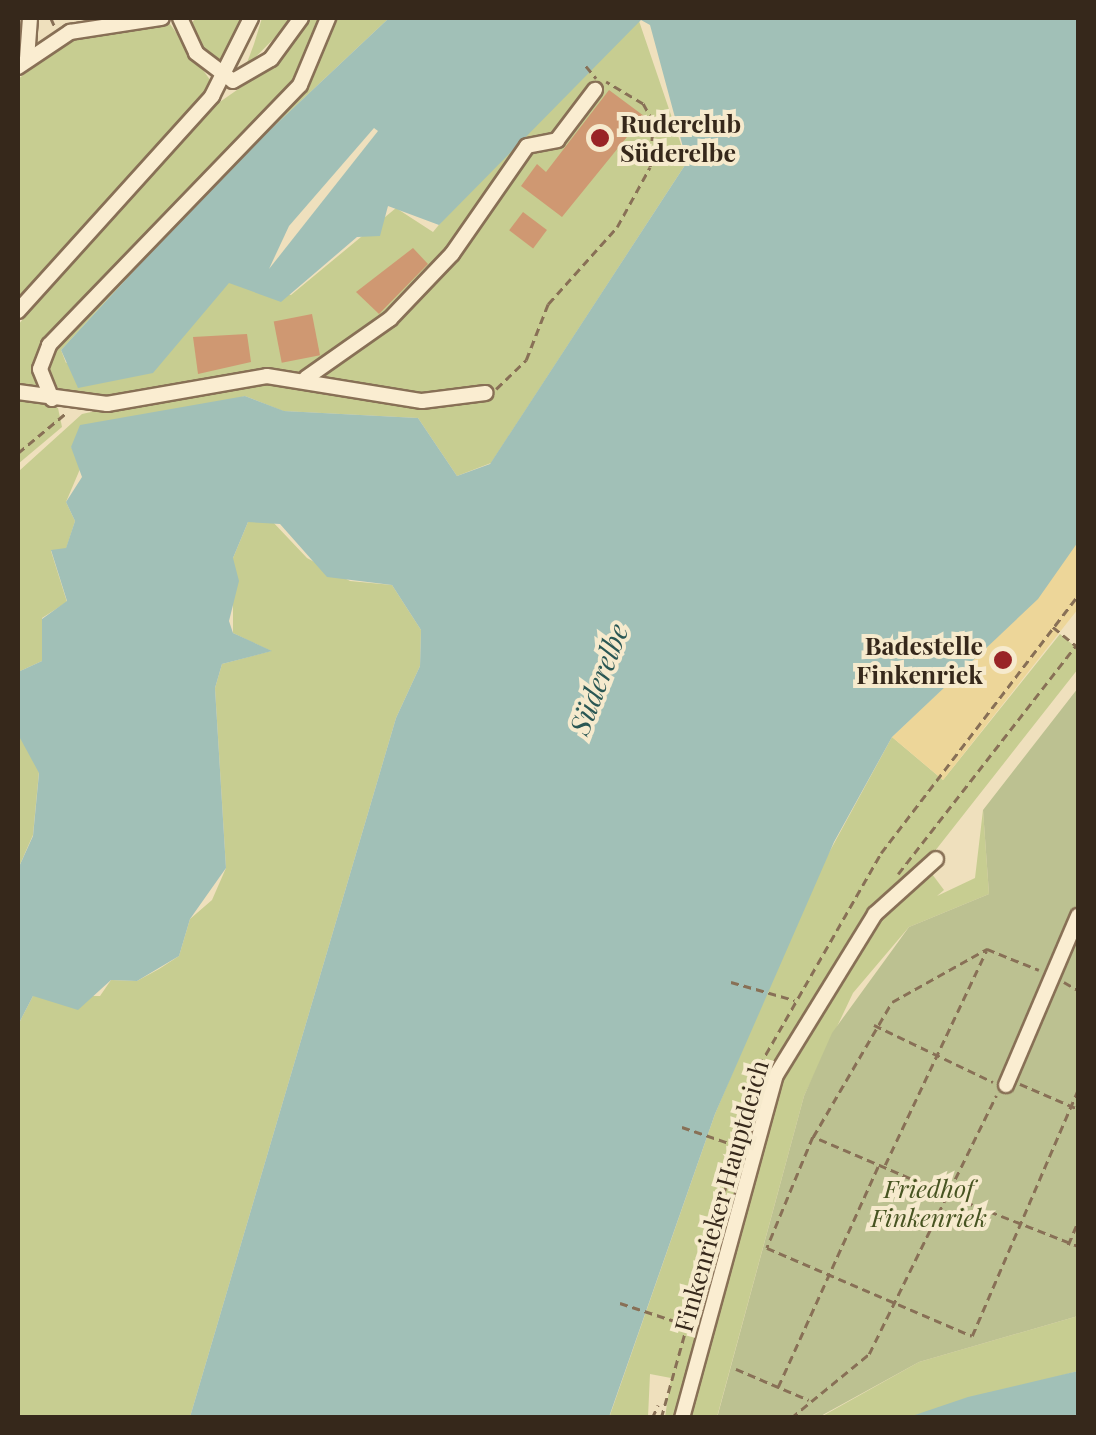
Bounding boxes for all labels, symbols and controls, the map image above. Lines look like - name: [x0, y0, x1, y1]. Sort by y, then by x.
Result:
- place label: Ruderclub Süderelbe: [620, 109, 741, 168]
- marker: Ruderclub Süderelbe: [589, 127, 611, 149]
- water label: Süderelbe: [562, 619, 634, 739]
- place label: Badestelle Finkenriek: [856, 631, 983, 690]
- marker: Badestelle Finkenriek: [992, 649, 1014, 671]
- street label: Finkenrieker Hauptdeich: [668, 1056, 774, 1336]
- park label: Friedhof Finkenriek: [871, 1174, 987, 1233]

